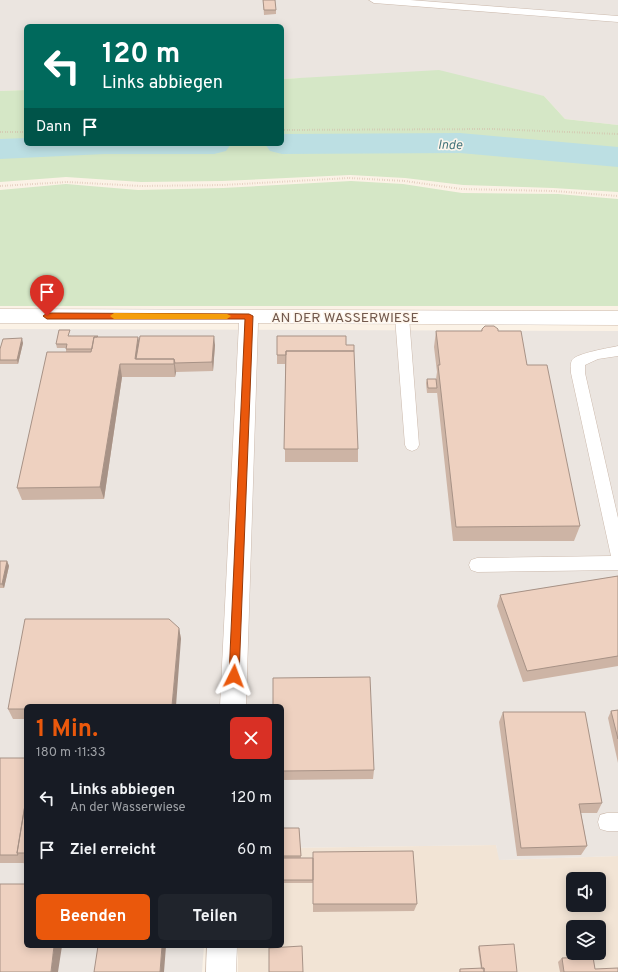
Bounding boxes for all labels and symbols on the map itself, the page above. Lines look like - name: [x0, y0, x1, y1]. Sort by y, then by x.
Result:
- water label: Inde: [438, 138, 463, 154]
- pin: [30, 275, 64, 316]
- street label: AN DER WASSERWIESE: [271, 310, 419, 327]
- position arrow: [213, 655, 255, 697]

